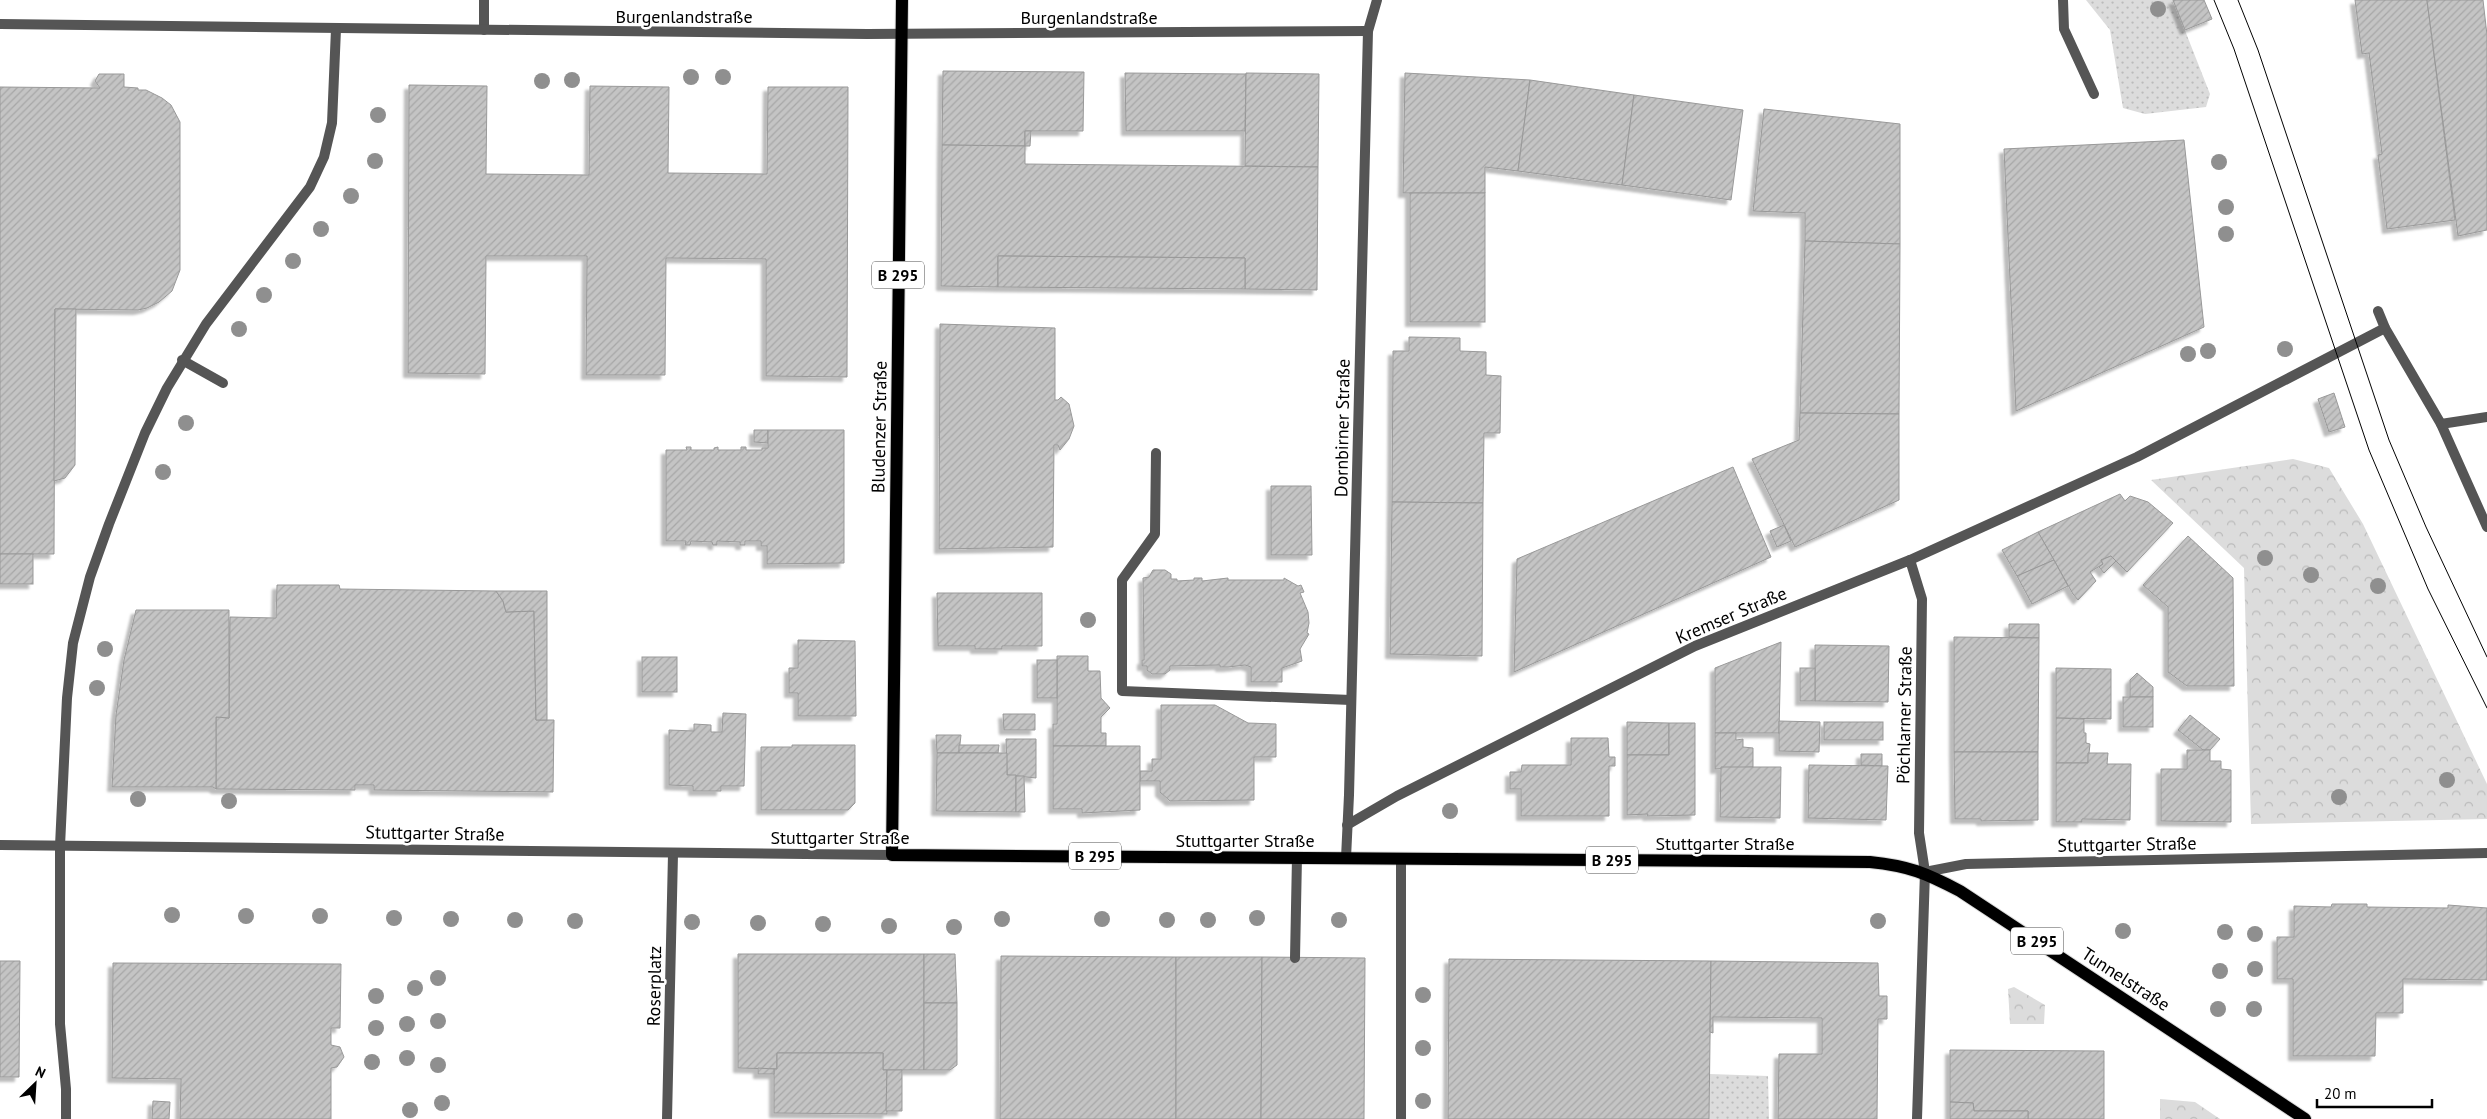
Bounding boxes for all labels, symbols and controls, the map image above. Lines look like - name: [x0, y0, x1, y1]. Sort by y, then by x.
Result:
- street label: Burgenlandstraße: [615, 5, 753, 28]
- street label: Burgenlandstraße: [1020, 6, 1158, 29]
- road number: B 295: [872, 262, 924, 288]
- street label: Dornbirner Straße: [1329, 359, 1355, 497]
- street label: Bludenzer Straße: [866, 361, 892, 493]
- street label: Kremser Straße: [1672, 581, 1790, 649]
- street label: Pöchlarner Straße: [1891, 646, 1917, 784]
- street label: Stuttgarter Straße: [365, 820, 505, 846]
- street label: Stuttgarter Straße: [770, 826, 910, 849]
- street label: Stuttgarter Straße: [1175, 829, 1315, 852]
- street label: Stuttgarter Straße: [2057, 831, 2197, 857]
- street label: Stuttgarter Straße: [1655, 832, 1795, 855]
- road number: B 295: [1069, 842, 1121, 869]
- road number: B 295: [1586, 846, 1638, 874]
- road number: B 295: [2011, 928, 2063, 954]
- street label: Tunnelstraße: [2078, 942, 2174, 1016]
- street label: Roserplatz: [642, 946, 666, 1026]
- north arrow: [10, 1059, 60, 1109]
- text: N: [33, 1062, 48, 1082]
- scale bar: [2317, 1076, 2432, 1108]
- text: 20 m: [2324, 1084, 2357, 1103]

